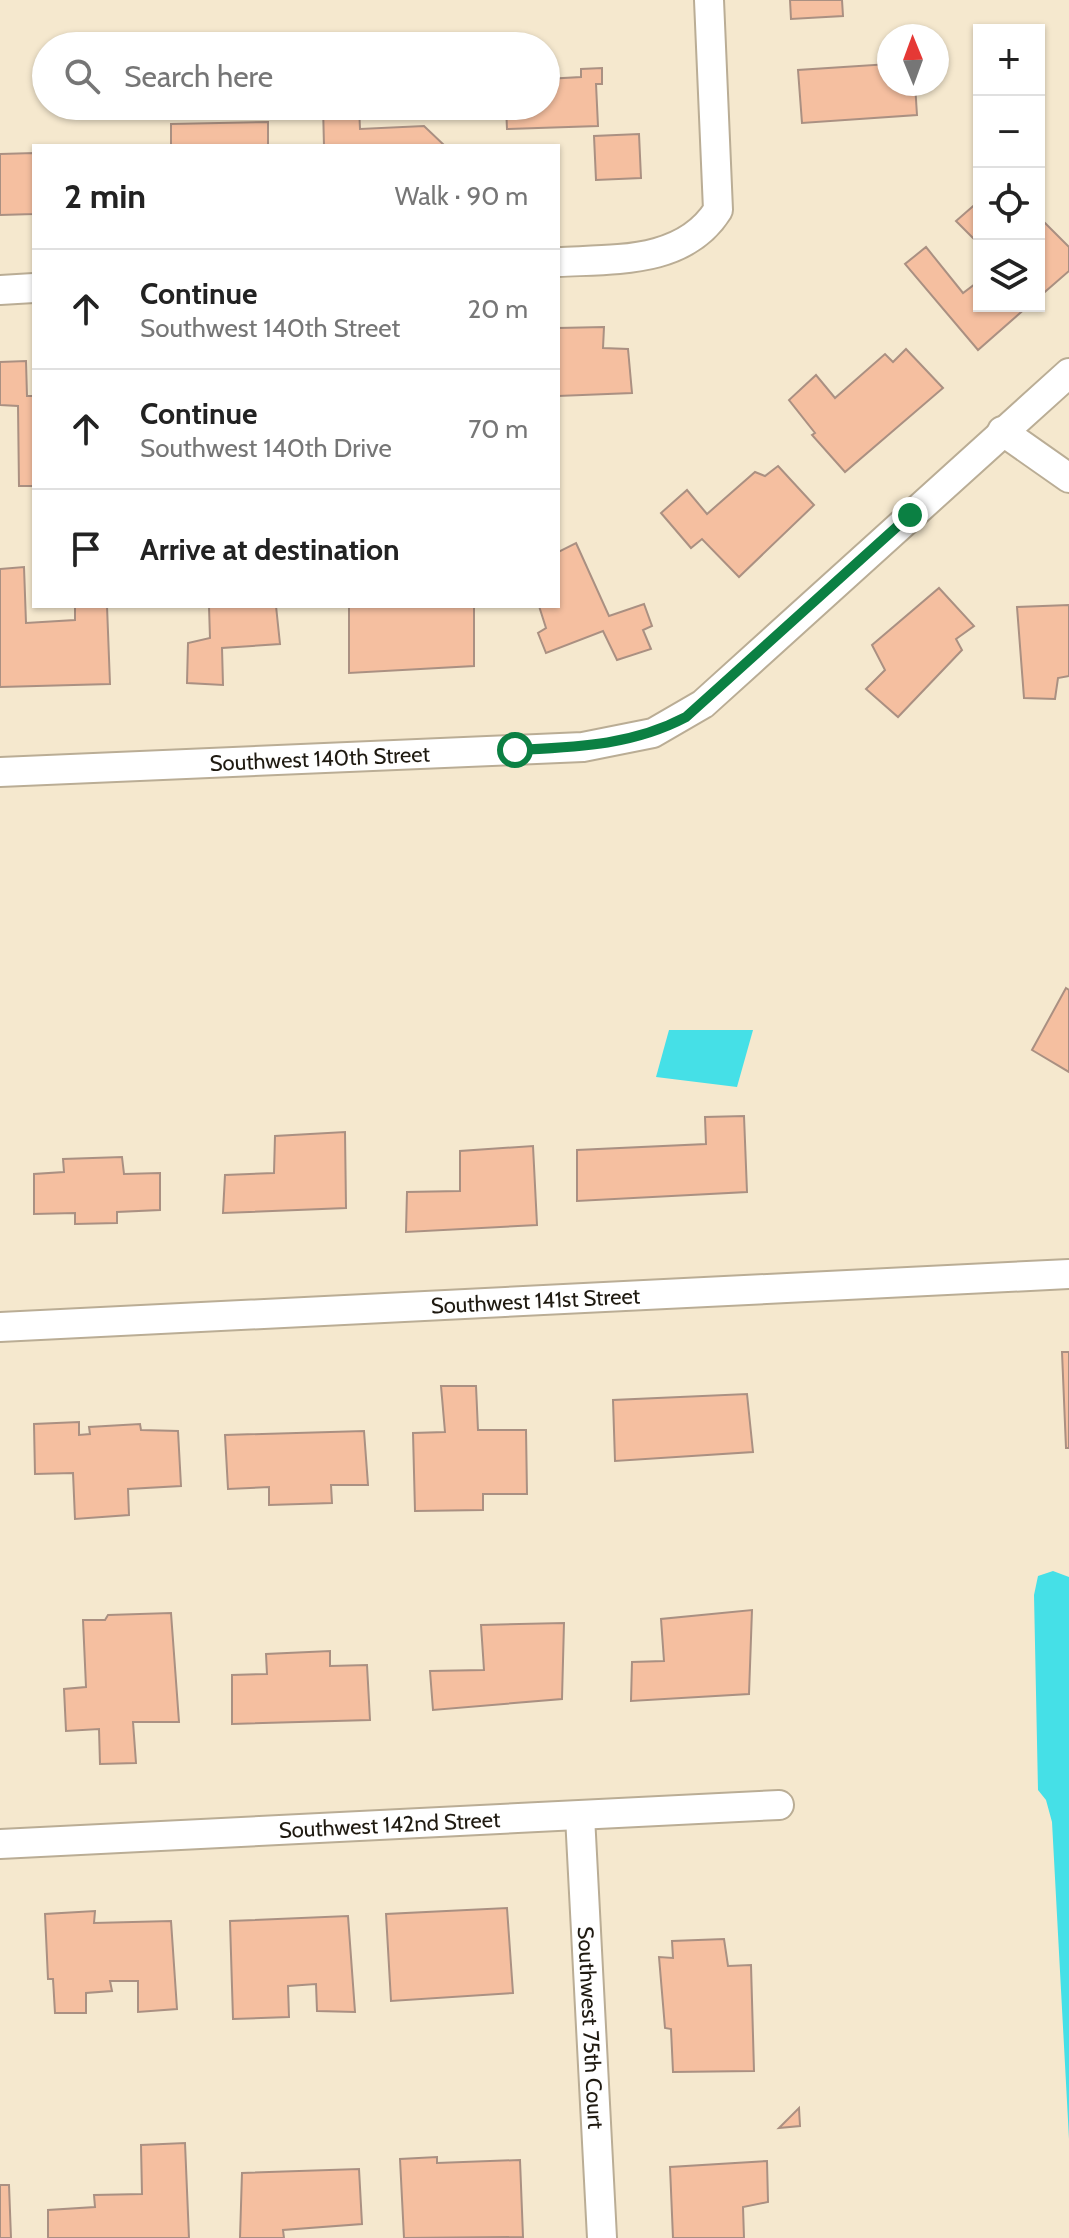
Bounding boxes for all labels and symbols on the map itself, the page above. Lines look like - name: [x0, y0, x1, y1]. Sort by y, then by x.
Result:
- north arrow: [877, 24, 949, 96]
- route end: [892, 497, 928, 533]
- route start: [497, 732, 533, 768]
- street label: Southwest 140th Street: [209, 741, 431, 777]
- street label: Southwest 141st Street: [430, 1282, 641, 1320]
- street label: Southwest 142nd Street: [278, 1806, 502, 1844]
- street label: Southwest 75th Court: [572, 1926, 609, 2130]

